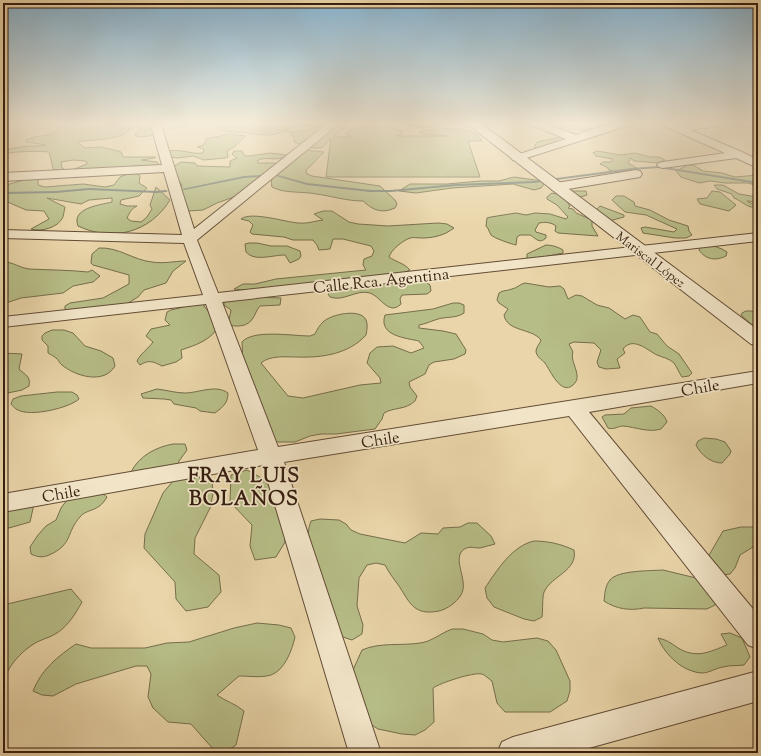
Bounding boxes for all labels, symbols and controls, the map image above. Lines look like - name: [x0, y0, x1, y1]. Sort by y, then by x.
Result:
- street label: Mariscal López: [611, 229, 688, 293]
- street label: Calle Rca. Agentina: [312, 264, 451, 301]
- street label: Chile: [679, 375, 721, 404]
- street label: Chile: [360, 427, 401, 456]
- district label: FRAY LUIS BOLAÑOS: [188, 463, 300, 515]
- street label: Chile: [40, 481, 82, 510]

